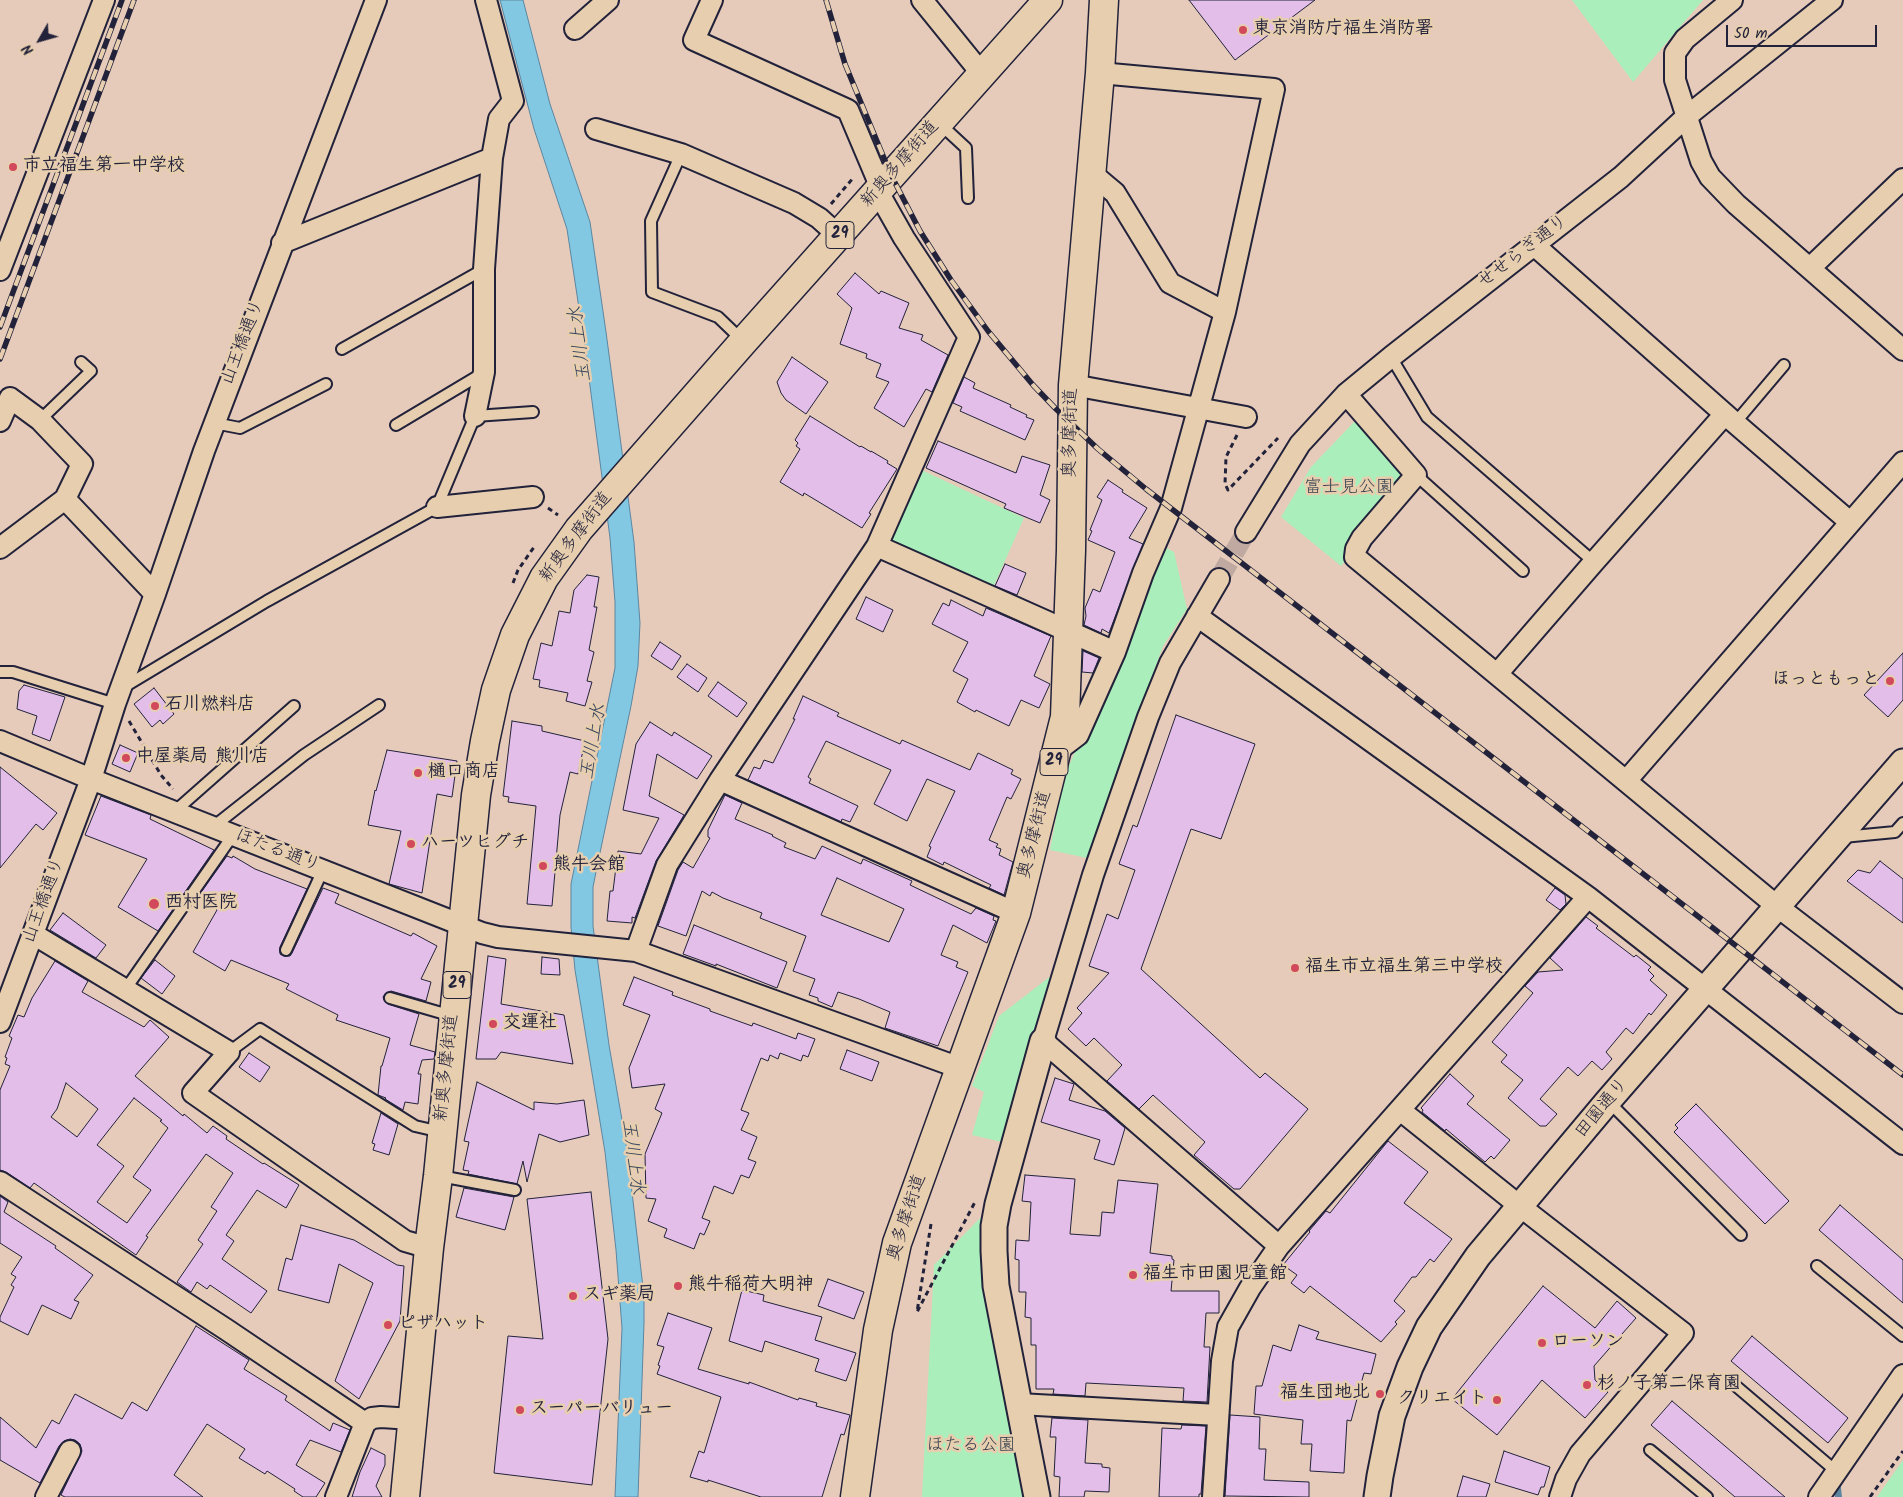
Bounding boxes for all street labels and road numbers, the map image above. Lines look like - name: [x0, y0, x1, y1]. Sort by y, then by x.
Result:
- street label: 新奥多摩街道: [857, 117, 945, 213]
- street label: せせらぎ通り: [1475, 211, 1573, 295]
- road number: 29: [826, 222, 854, 248]
- street label: 山王橋通り: [218, 297, 270, 389]
- street label: 奥多摩街道: [1060, 388, 1084, 478]
- street label: 新奥多摩街道: [536, 488, 618, 588]
- road number: 29: [1040, 749, 1068, 776]
- street label: 奥多摩街道: [1015, 789, 1057, 881]
- street label: ほたる通り: [231, 826, 323, 878]
- street label: 山王橋通り: [19, 855, 71, 947]
- road number: 29: [443, 972, 471, 998]
- street label: 新奥多摩街道: [432, 1013, 464, 1123]
- street label: 田園通り: [1572, 1074, 1634, 1144]
- street label: 奥多摩街道: [884, 1172, 932, 1264]

